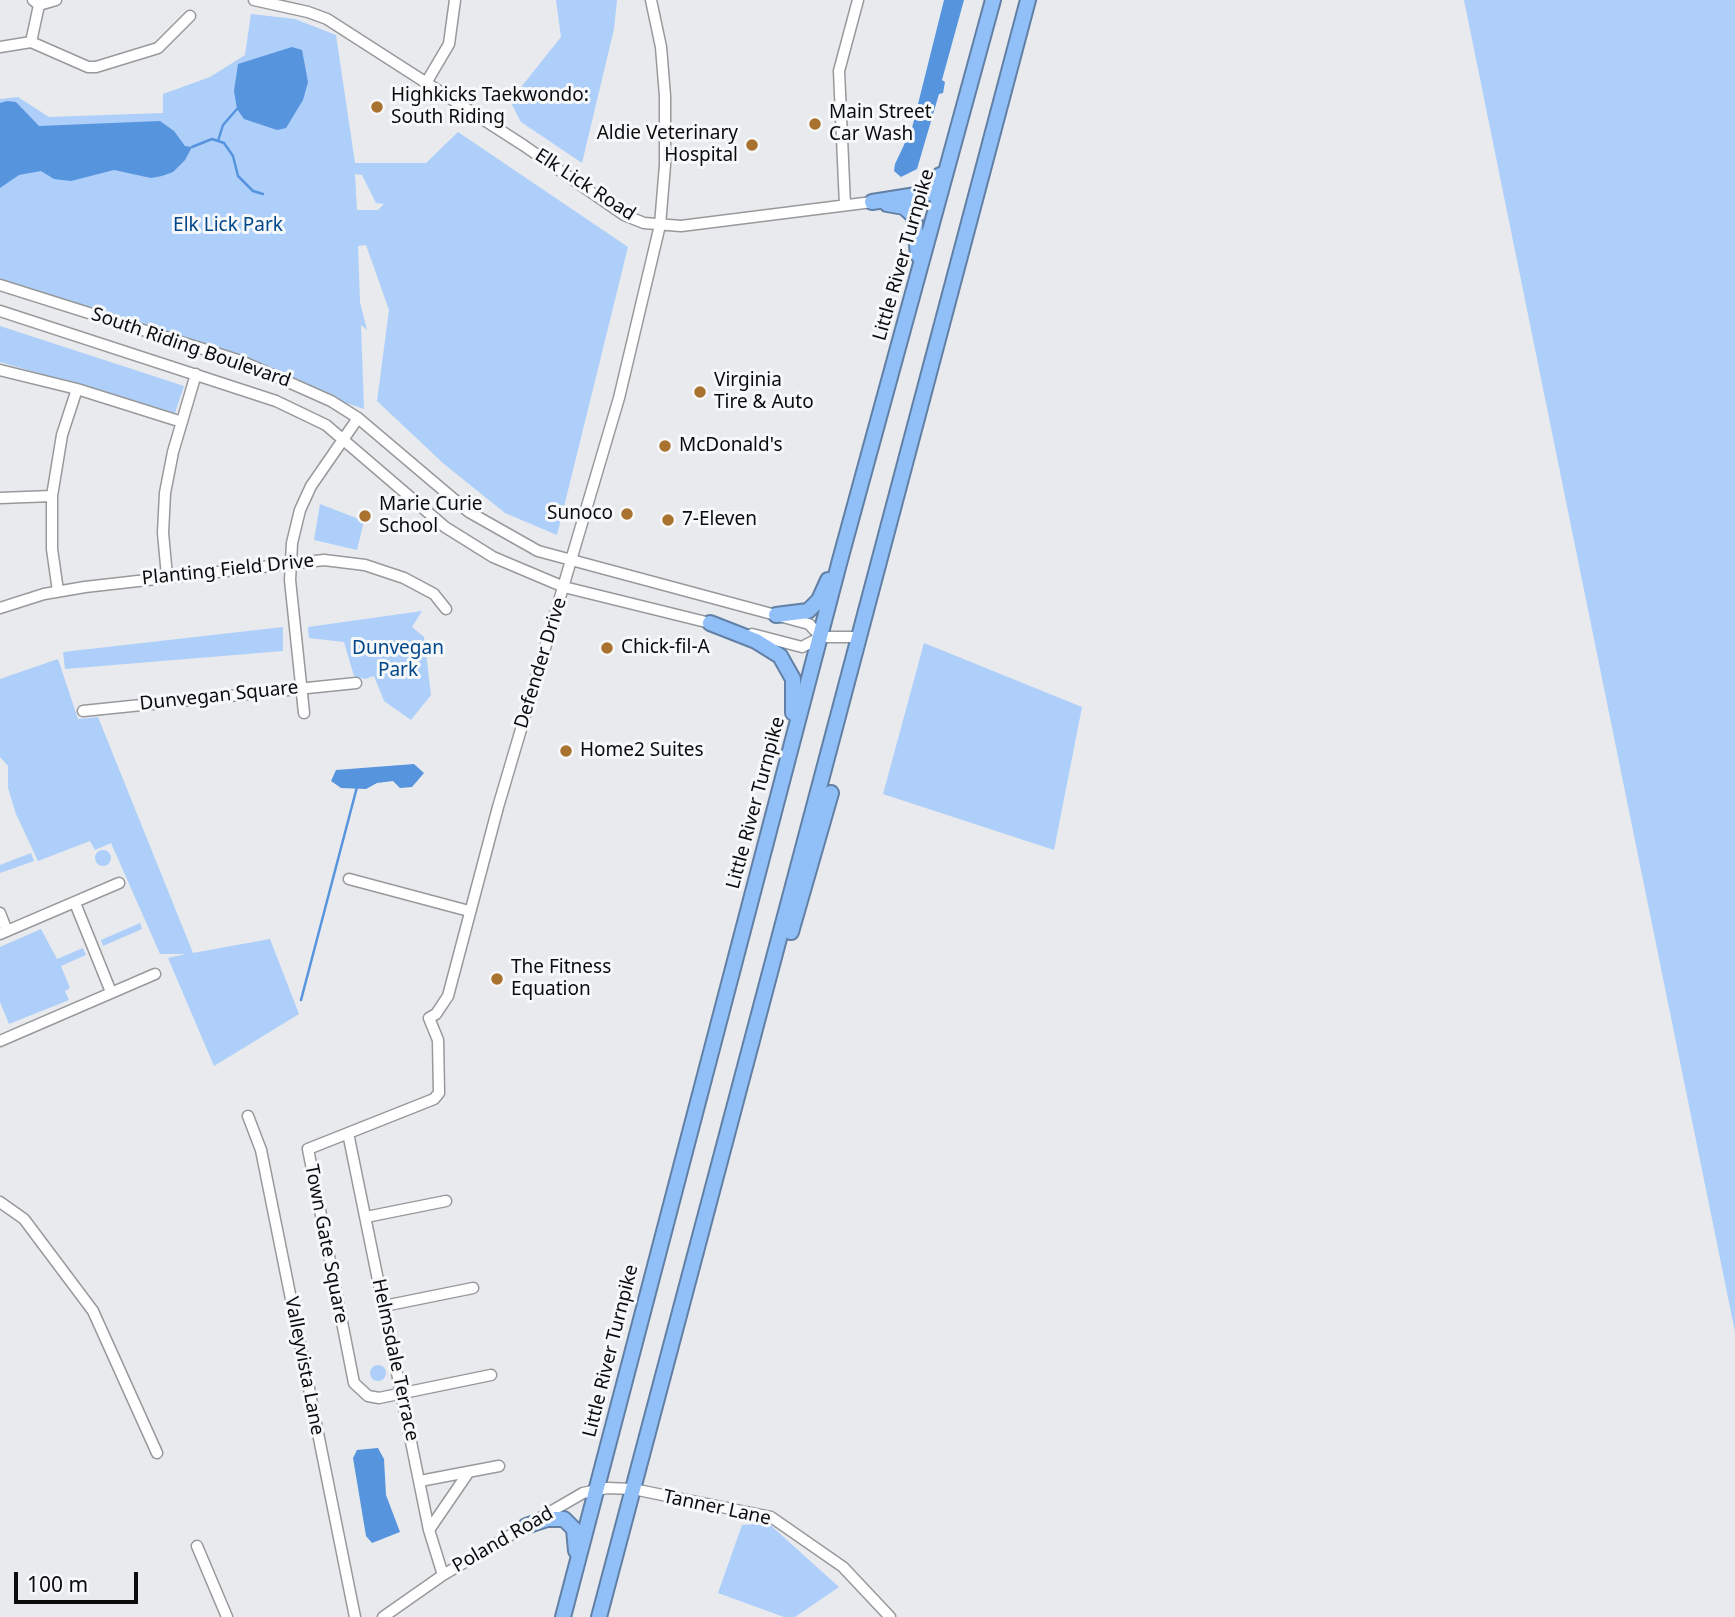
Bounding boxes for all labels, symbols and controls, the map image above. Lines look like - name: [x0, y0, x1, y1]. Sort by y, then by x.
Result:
- place label: Highkicks Taekwondo: South Riding: [391, 85, 589, 129]
- marker: Highkicks Taekwondo: South Riding: [369, 99, 385, 115]
- place label: Main Street Car Wash: [829, 102, 932, 146]
- marker: Main Street Car Wash: [807, 116, 823, 132]
- place label: Aldie Veterinary Hospital: [597, 123, 738, 167]
- marker: Aldie Veterinary Hospital: [744, 137, 760, 153]
- street label: Elk Lick Road: [530, 144, 640, 226]
- street label: Little River Turnpike: [869, 167, 939, 343]
- park label: Elk Lick Park: [173, 215, 283, 237]
- street label: South Riding Boulevard: [88, 303, 294, 393]
- place label: Virginia Tire & Auto: [714, 370, 814, 414]
- marker: Virginia Tire & Auto: [692, 384, 708, 400]
- place label: McDonald's: [679, 435, 783, 457]
- marker: McDonald's: [657, 438, 673, 454]
- place label: Marie Curie School: [379, 494, 483, 538]
- place label: Sunoco: [547, 503, 613, 525]
- marker: Sunoco: [619, 506, 635, 522]
- marker: Marie Curie School: [357, 508, 373, 524]
- place label: 7-Eleven: [682, 509, 757, 531]
- marker: 7-Eleven: [660, 512, 676, 528]
- street label: Planting Field Drive: [141, 550, 315, 590]
- street label: Defender Drive: [510, 595, 572, 731]
- place label: Chick-fil-A: [621, 637, 710, 659]
- park label: Dunvegan Park: [352, 638, 444, 682]
- marker: Chick-fil-A: [599, 640, 615, 656]
- street label: Dunvegan Square: [139, 676, 299, 716]
- street label: Little River Turnpike: [722, 714, 790, 892]
- place label: Home2 Suites: [580, 740, 704, 762]
- marker: Home2 Suites: [558, 743, 574, 759]
- place label: The Fitness Equation: [511, 957, 611, 1001]
- marker: The Fitness Equation: [489, 971, 505, 987]
- street label: Town Gate Square: [299, 1162, 353, 1326]
- street label: Little River Turnpike: [578, 1262, 644, 1440]
- street label: Helmsdale Terrace: [367, 1277, 423, 1443]
- street label: Valleyvista Lane: [279, 1295, 329, 1437]
- street label: Tanner Lane: [661, 1485, 773, 1531]
- street label: Poland Road: [449, 1502, 557, 1578]
- scale bar: [18, 1558, 142, 1602]
- text: 100 m: [27, 1570, 88, 1598]

